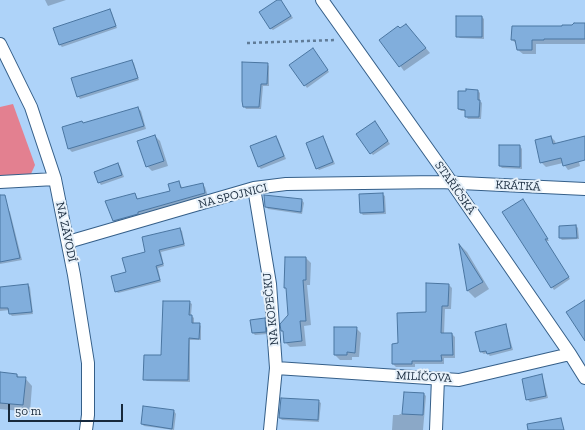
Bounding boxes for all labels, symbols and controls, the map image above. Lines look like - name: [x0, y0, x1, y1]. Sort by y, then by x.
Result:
- street label: STAŘÍČSKÁ: [431, 159, 479, 217]
- street label: KRÁTKÁ: [495, 178, 541, 194]
- street label: NA SPOJNICI: [197, 180, 269, 212]
- street label: NA ZÁVODÍ: [53, 201, 79, 263]
- street label: NA KOPEČKU: [260, 272, 282, 346]
- street label: MILÍČOVA: [396, 368, 452, 386]
- scale bar: [10, 396, 125, 422]
- text: 50 m: [15, 404, 41, 418]

